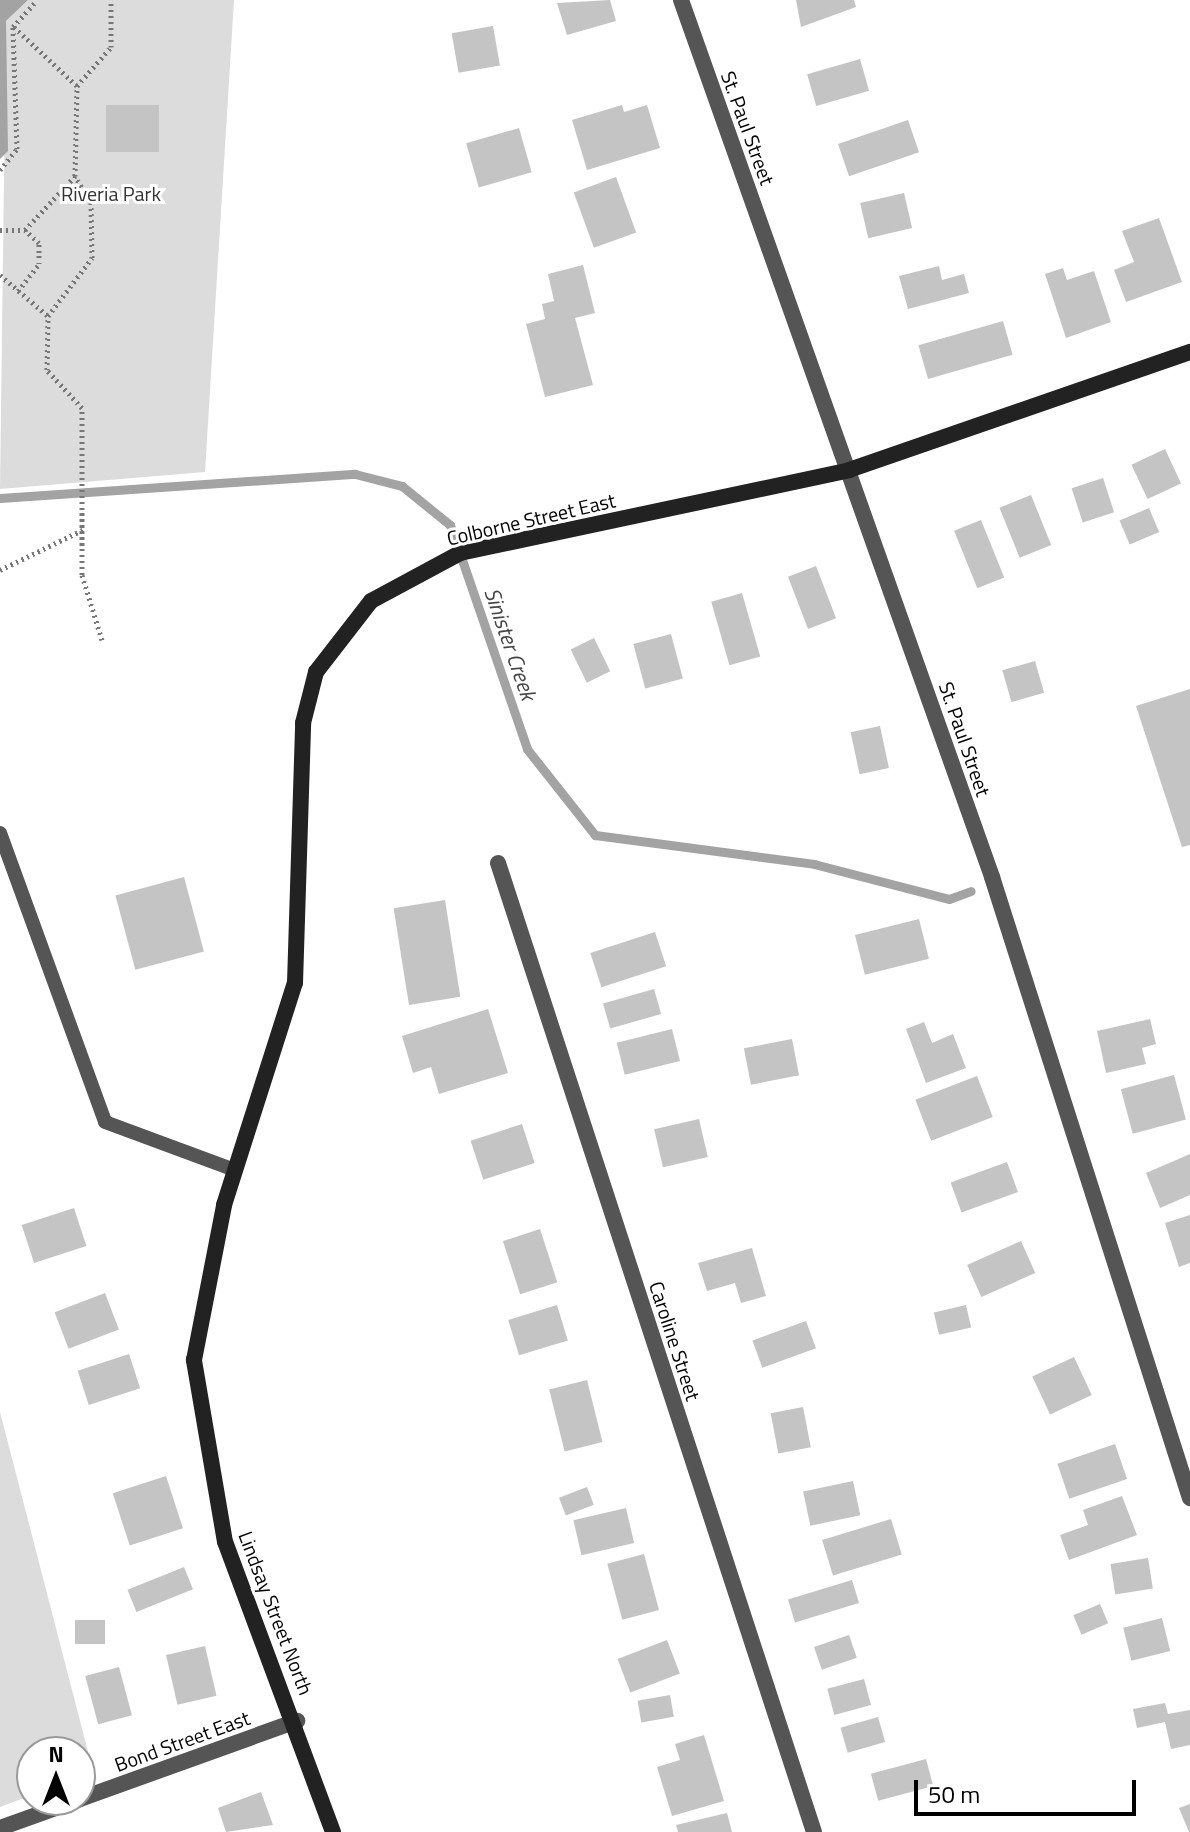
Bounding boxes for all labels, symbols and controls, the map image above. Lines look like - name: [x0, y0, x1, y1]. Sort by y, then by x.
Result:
- street label: St. Paul Street: [716, 68, 780, 188]
- park label: Riveria Park: [61, 181, 161, 205]
- street label: Colborne Street East: [444, 488, 618, 550]
- water label: Sinister Creek: [478, 584, 542, 704]
- street label: St. Paul Street: [934, 679, 996, 799]
- street label: Caroline Street: [644, 1278, 706, 1404]
- street label: Lindsay Street North: [234, 1528, 318, 1698]
- street label: Bond Street East: [111, 1705, 253, 1777]
- north arrow: [16, 1736, 96, 1816]
- text: N: [48, 1737, 64, 1771]
- scale bar: [918, 1764, 1140, 1814]
- text: 50 m: [928, 1776, 980, 1812]

